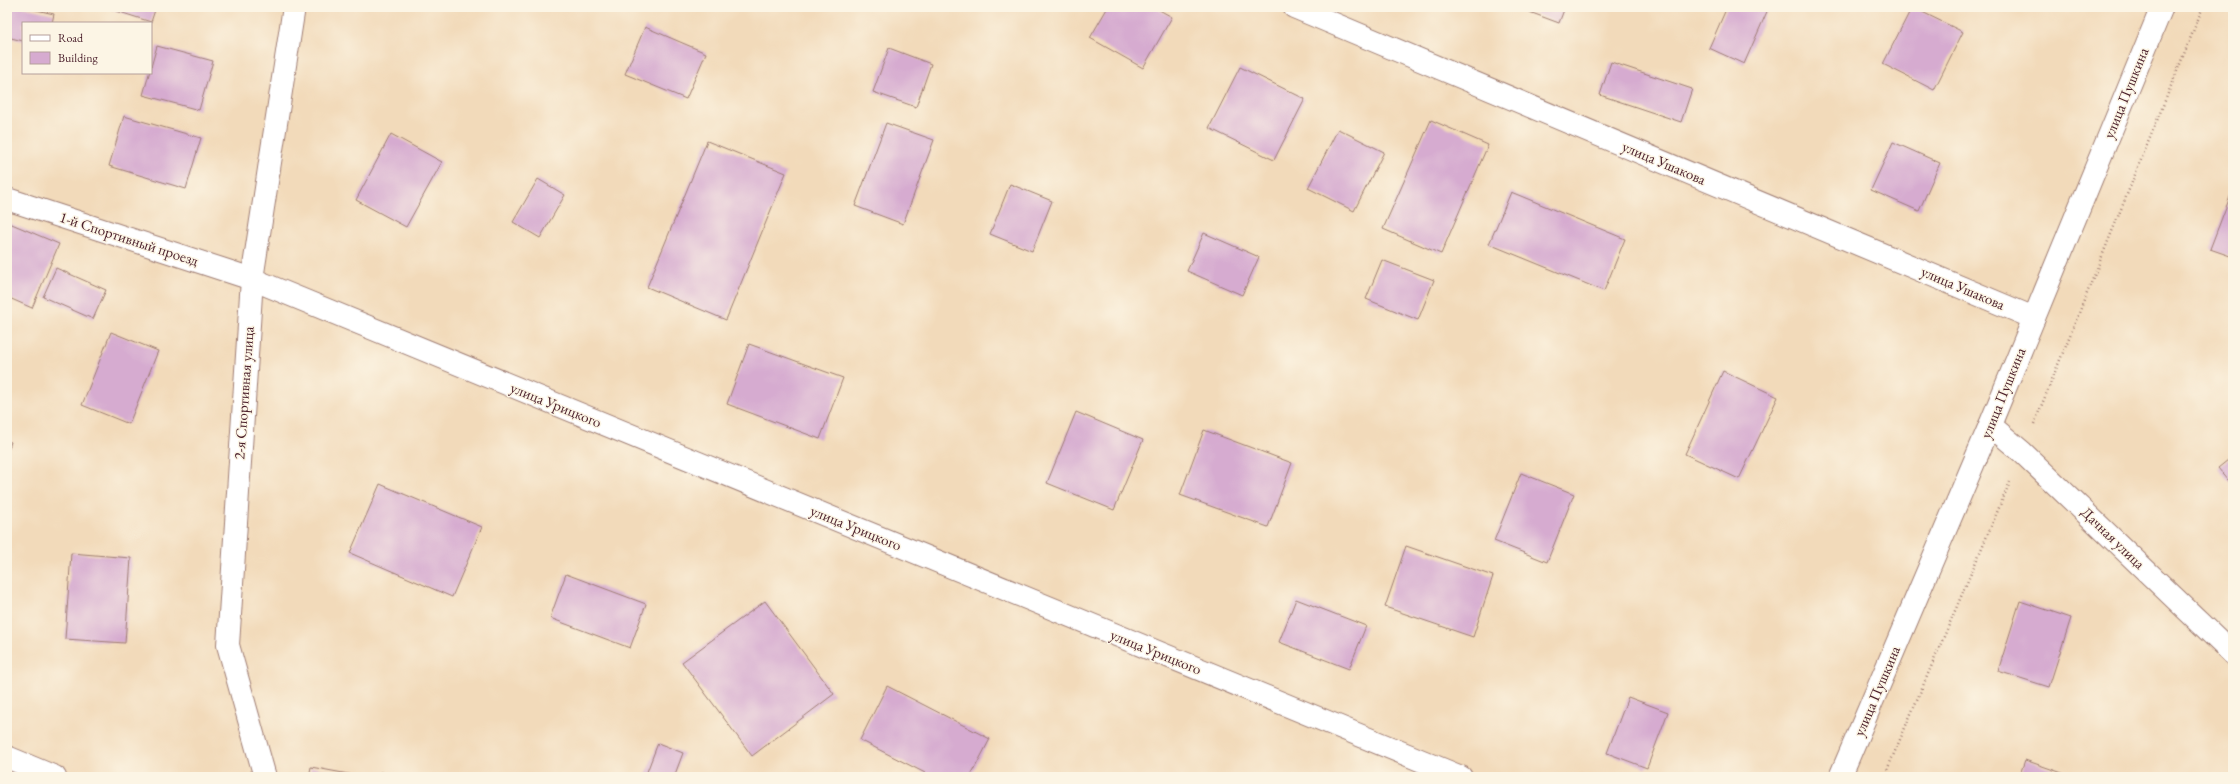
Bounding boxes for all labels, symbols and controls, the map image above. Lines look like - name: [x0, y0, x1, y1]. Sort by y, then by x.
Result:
- legend: [22, 22, 152, 74]
- text: Road: [58, 30, 84, 46]
- street label: улица Пушкина: [2099, 45, 2152, 141]
- text: Building: [58, 50, 99, 66]
- street label: улица Ушакова: [1619, 136, 1709, 189]
- street label: 1-й Спортивный проезд: [57, 207, 201, 270]
- street label: улица Ушакова: [1918, 261, 2008, 314]
- street label: 2-я Спортивная улица: [229, 326, 258, 460]
- street label: улица Пушкина: [1976, 345, 2029, 441]
- street label: улица Урицкого: [508, 378, 605, 431]
- street label: улица Урицкого: [808, 501, 905, 554]
- street label: Дачная улица: [2077, 502, 2149, 573]
- street label: улица Урицкого: [1108, 625, 1205, 678]
- street label: улица Пушкина: [1849, 643, 1904, 739]

